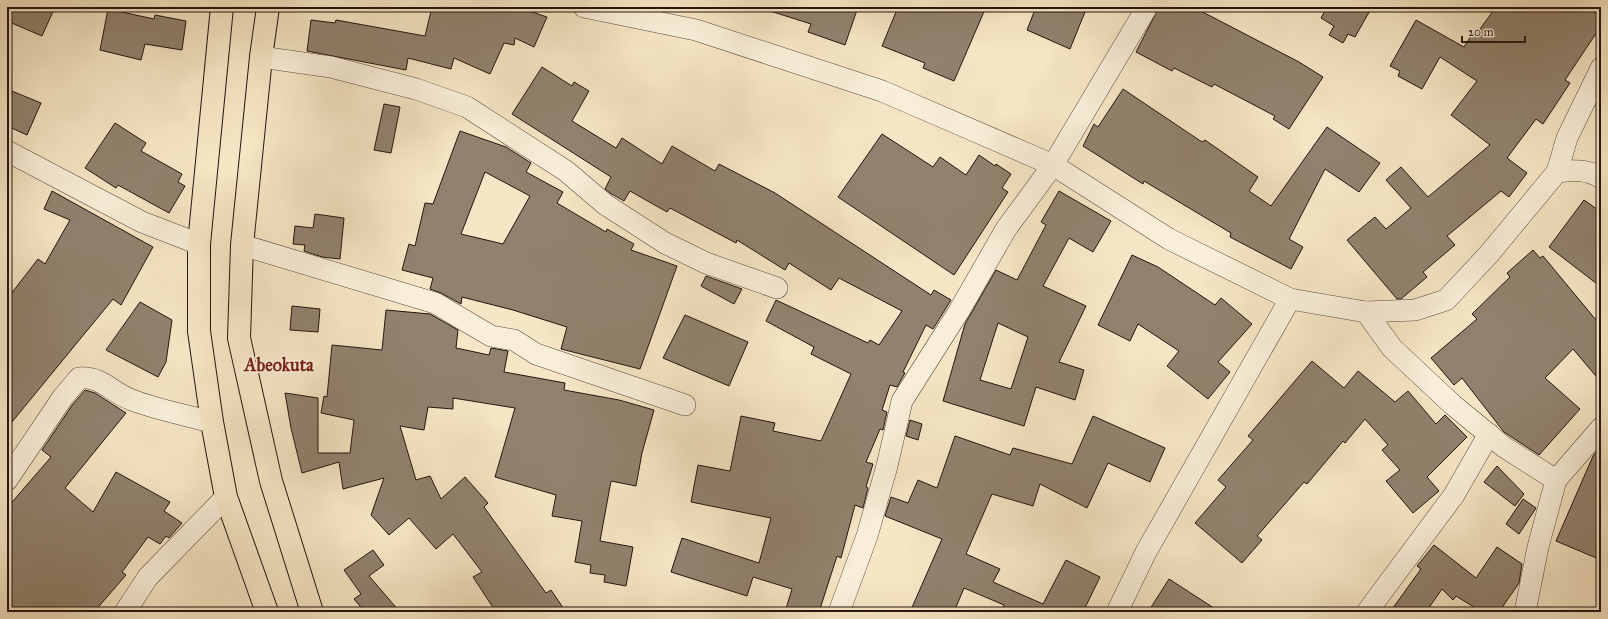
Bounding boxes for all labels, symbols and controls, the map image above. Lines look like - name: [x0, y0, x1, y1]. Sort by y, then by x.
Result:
- scale bar: [1462, 18, 1525, 44]
- text: 20 m: [1468, 25, 1494, 39]
- district label: Abeokuta: [243, 354, 314, 376]

